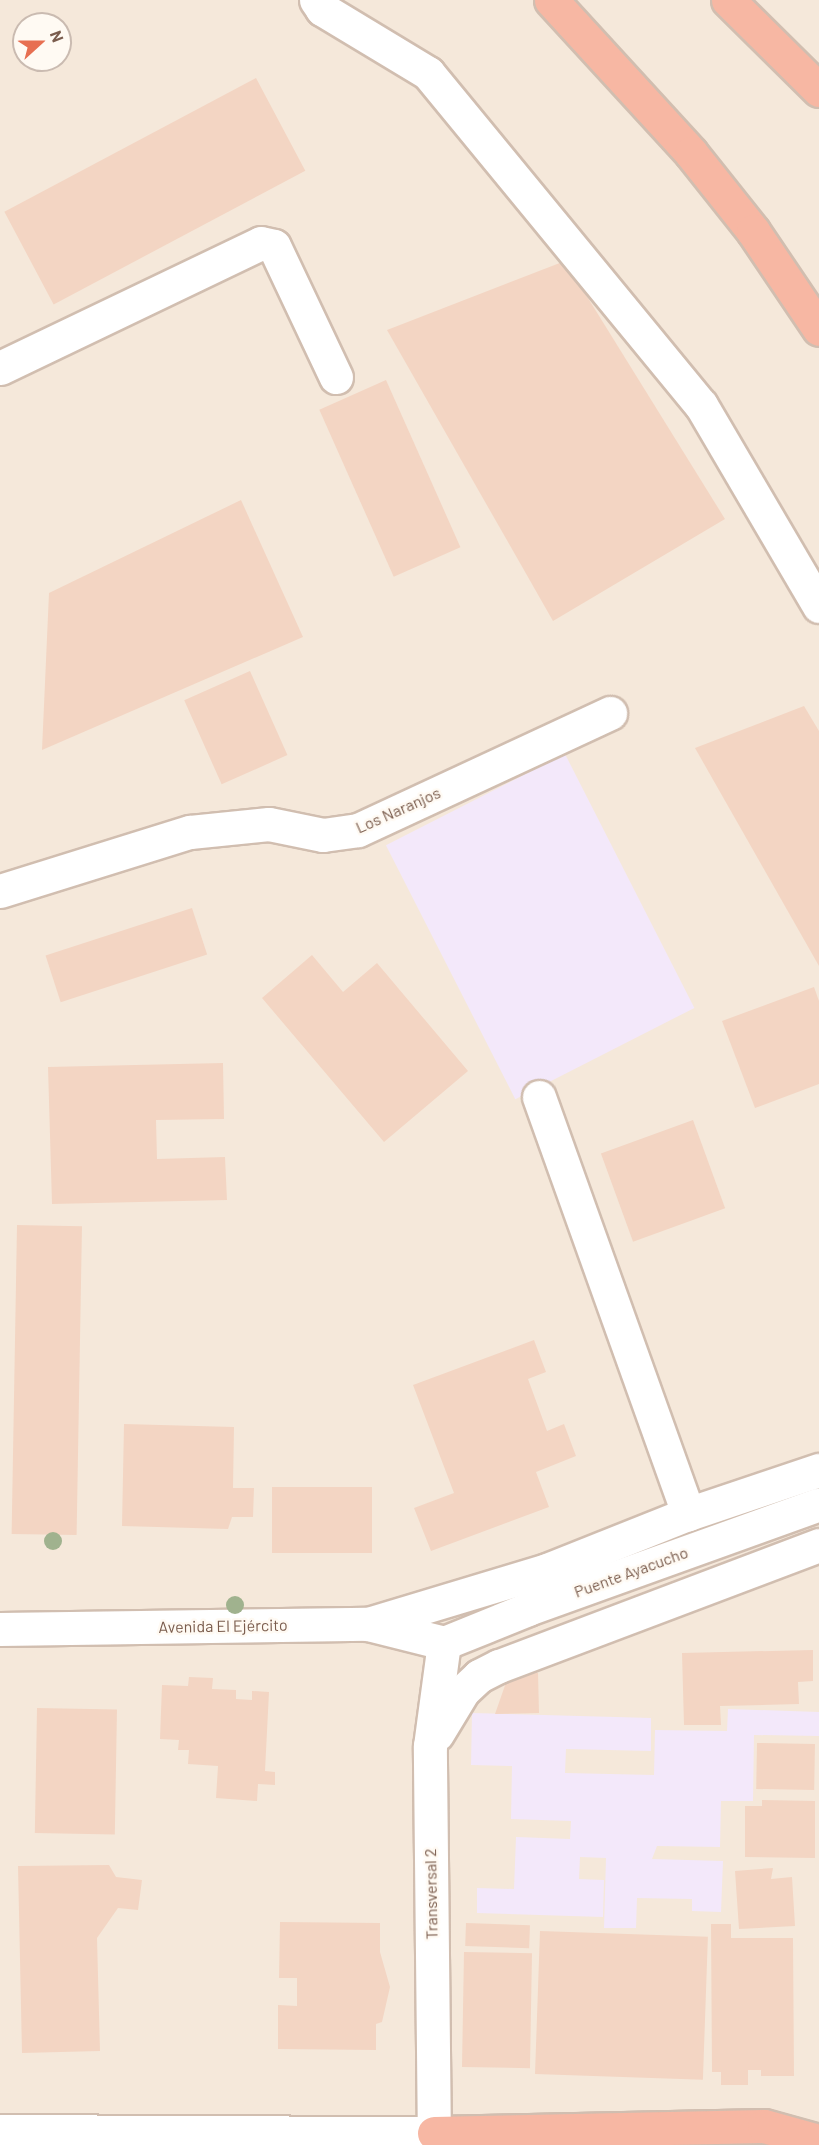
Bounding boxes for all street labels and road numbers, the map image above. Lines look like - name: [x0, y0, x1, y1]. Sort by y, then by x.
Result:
- street label: Los Naranjos: [353, 783, 443, 837]
- street label: Puente Ayacucho: [572, 1543, 690, 1601]
- street label: Avenida El Ejército: [158, 1615, 288, 1637]
- street label: Transversal 2: [421, 1848, 441, 1940]

